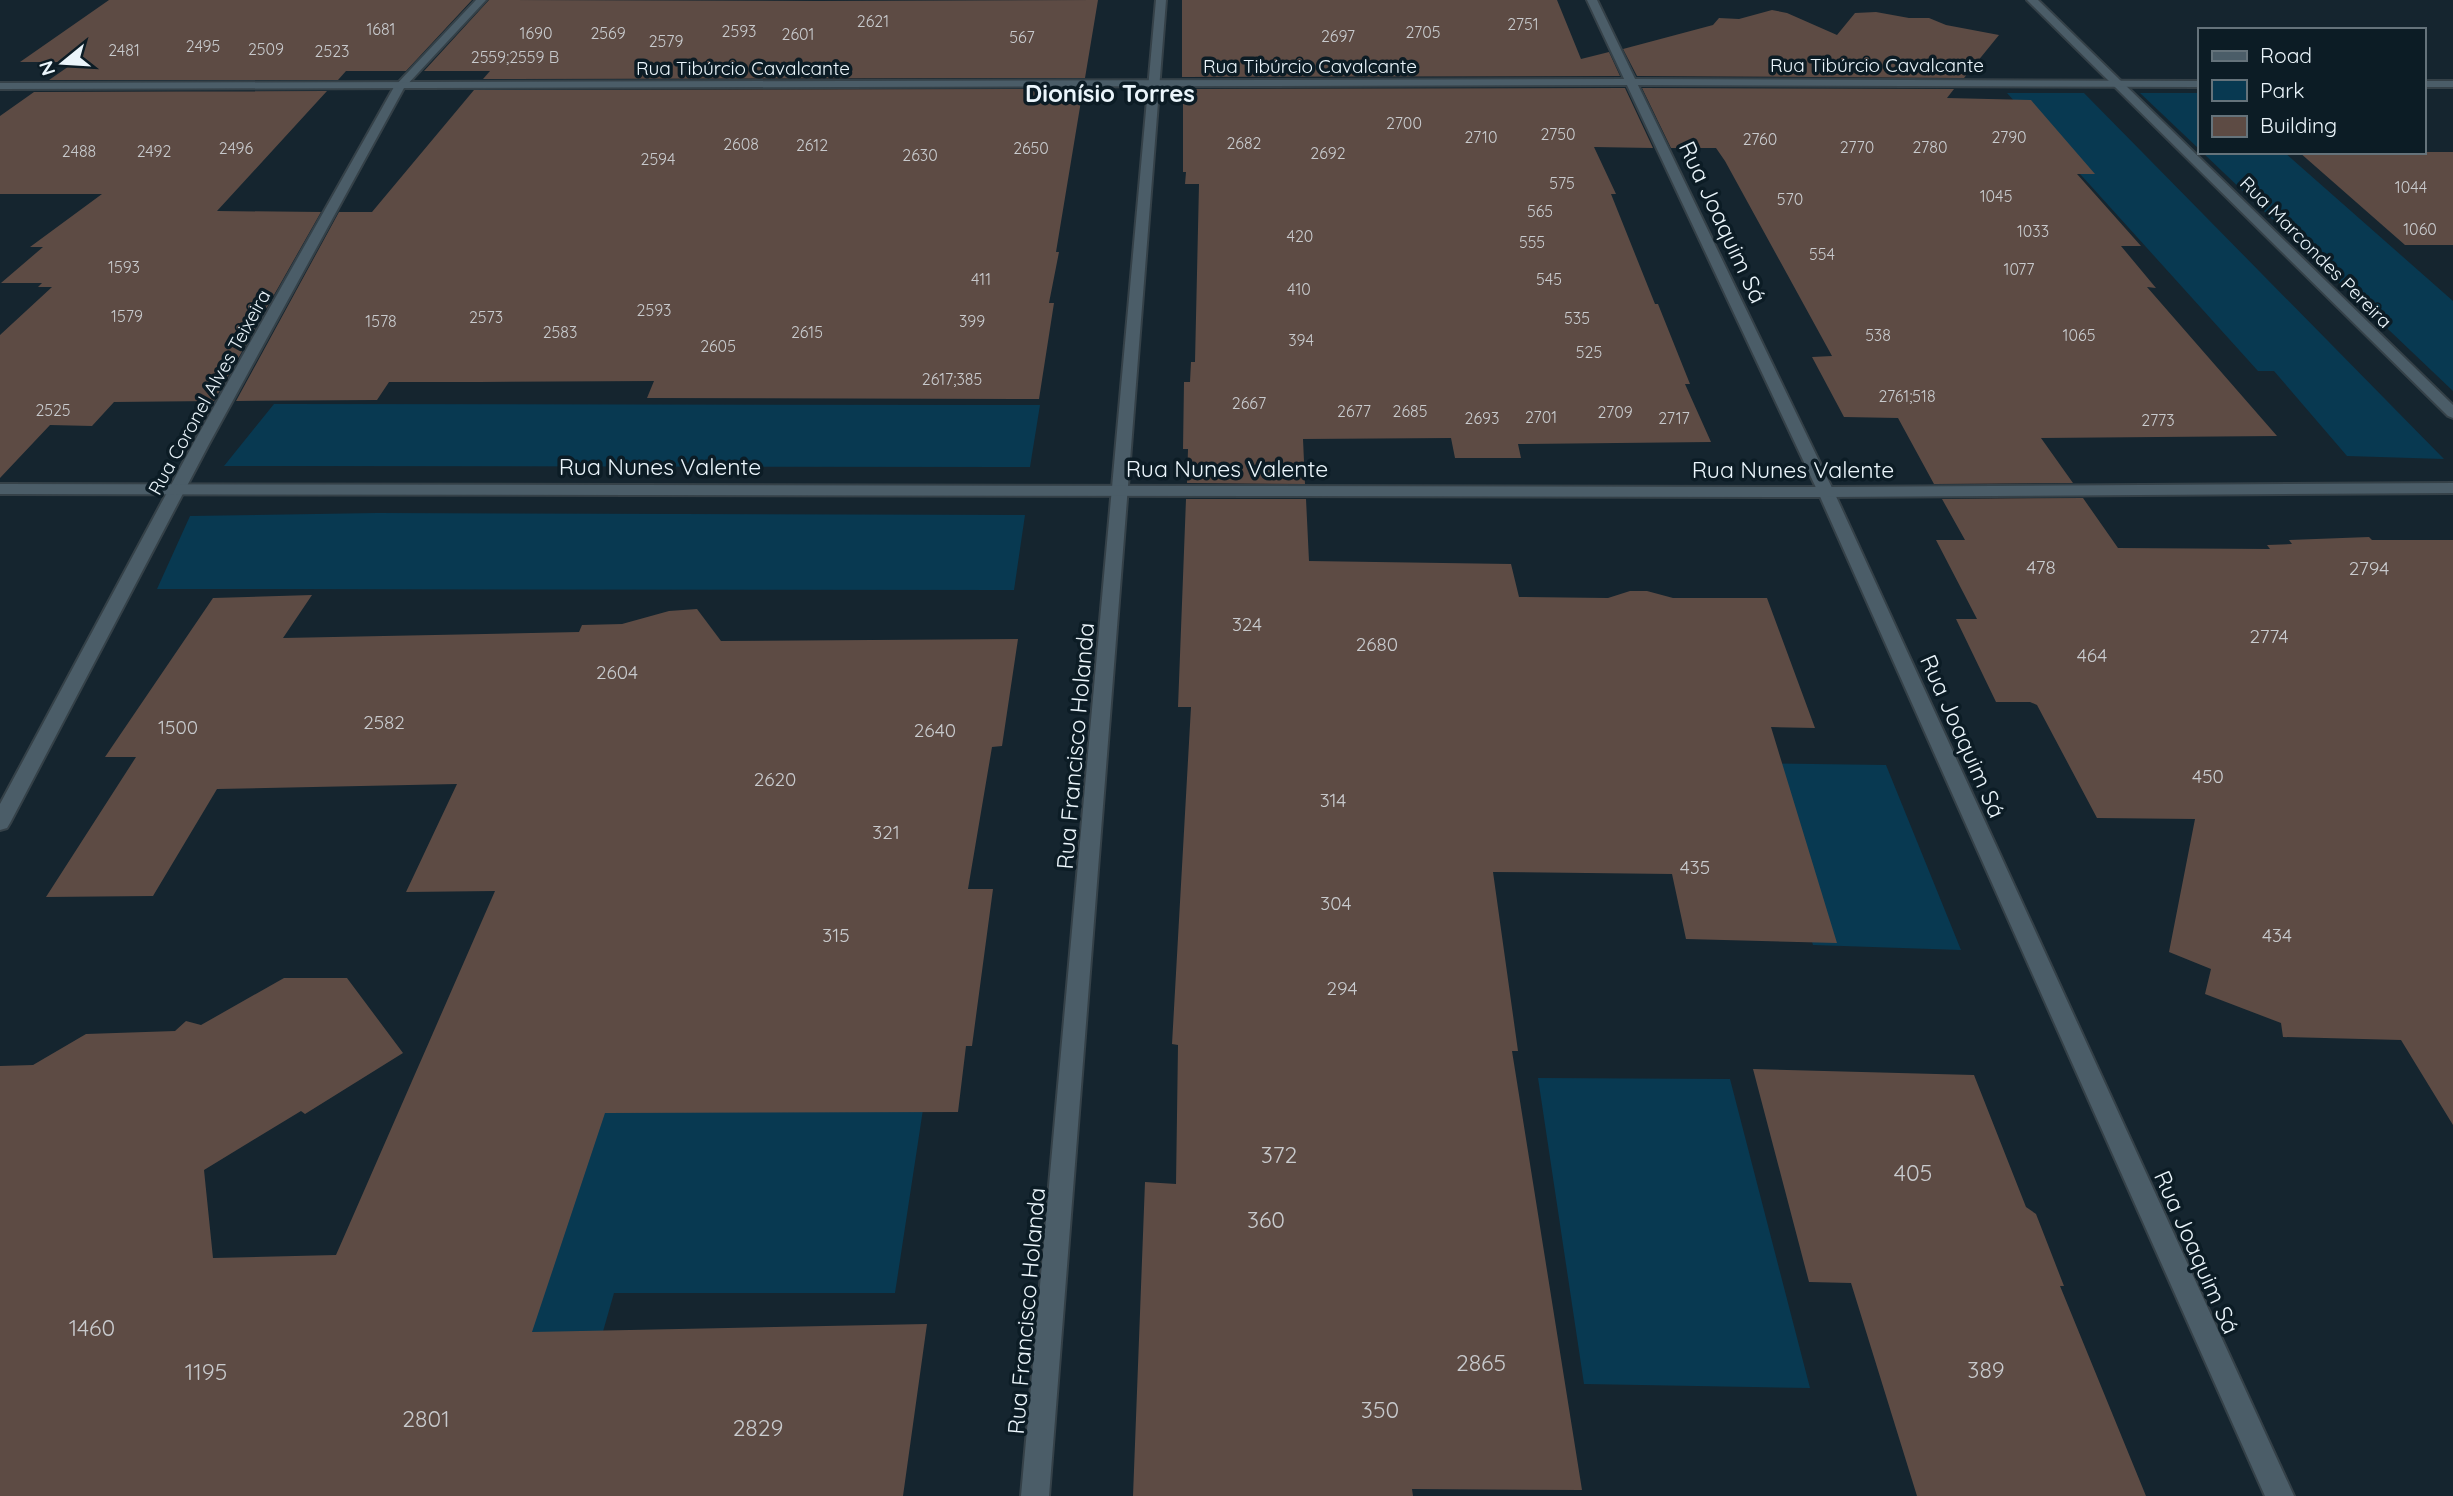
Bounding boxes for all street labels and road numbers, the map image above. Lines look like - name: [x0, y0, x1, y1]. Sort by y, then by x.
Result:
- street label: Rua Tibúrcio Cavalcante: [1770, 53, 1984, 77]
- street label: Rua Tibúrcio Cavalcante: [1203, 54, 1417, 78]
- street label: Rua Tibúrcio Cavalcante: [636, 56, 850, 80]
- street label: Rua Joaquim Sá: [1673, 136, 1773, 308]
- street label: Rua Marcondes Pereira: [2235, 171, 2397, 333]
- street label: Rua Coronel Alves Teixeira: [143, 285, 275, 499]
- street label: Rua Nunes Valente: [559, 452, 761, 481]
- street label: Rua Nunes Valente: [1126, 454, 1328, 483]
- street label: Rua Nunes Valente: [1692, 455, 1894, 484]
- street label: Rua Francisco Holanda: [1050, 621, 1100, 871]
- street label: Rua Joaquim Sá: [1914, 650, 2012, 822]
- street label: Rua Joaquim Sá: [2148, 1166, 2246, 1338]
- street label: Rua Francisco Holanda: [1001, 1186, 1051, 1436]

